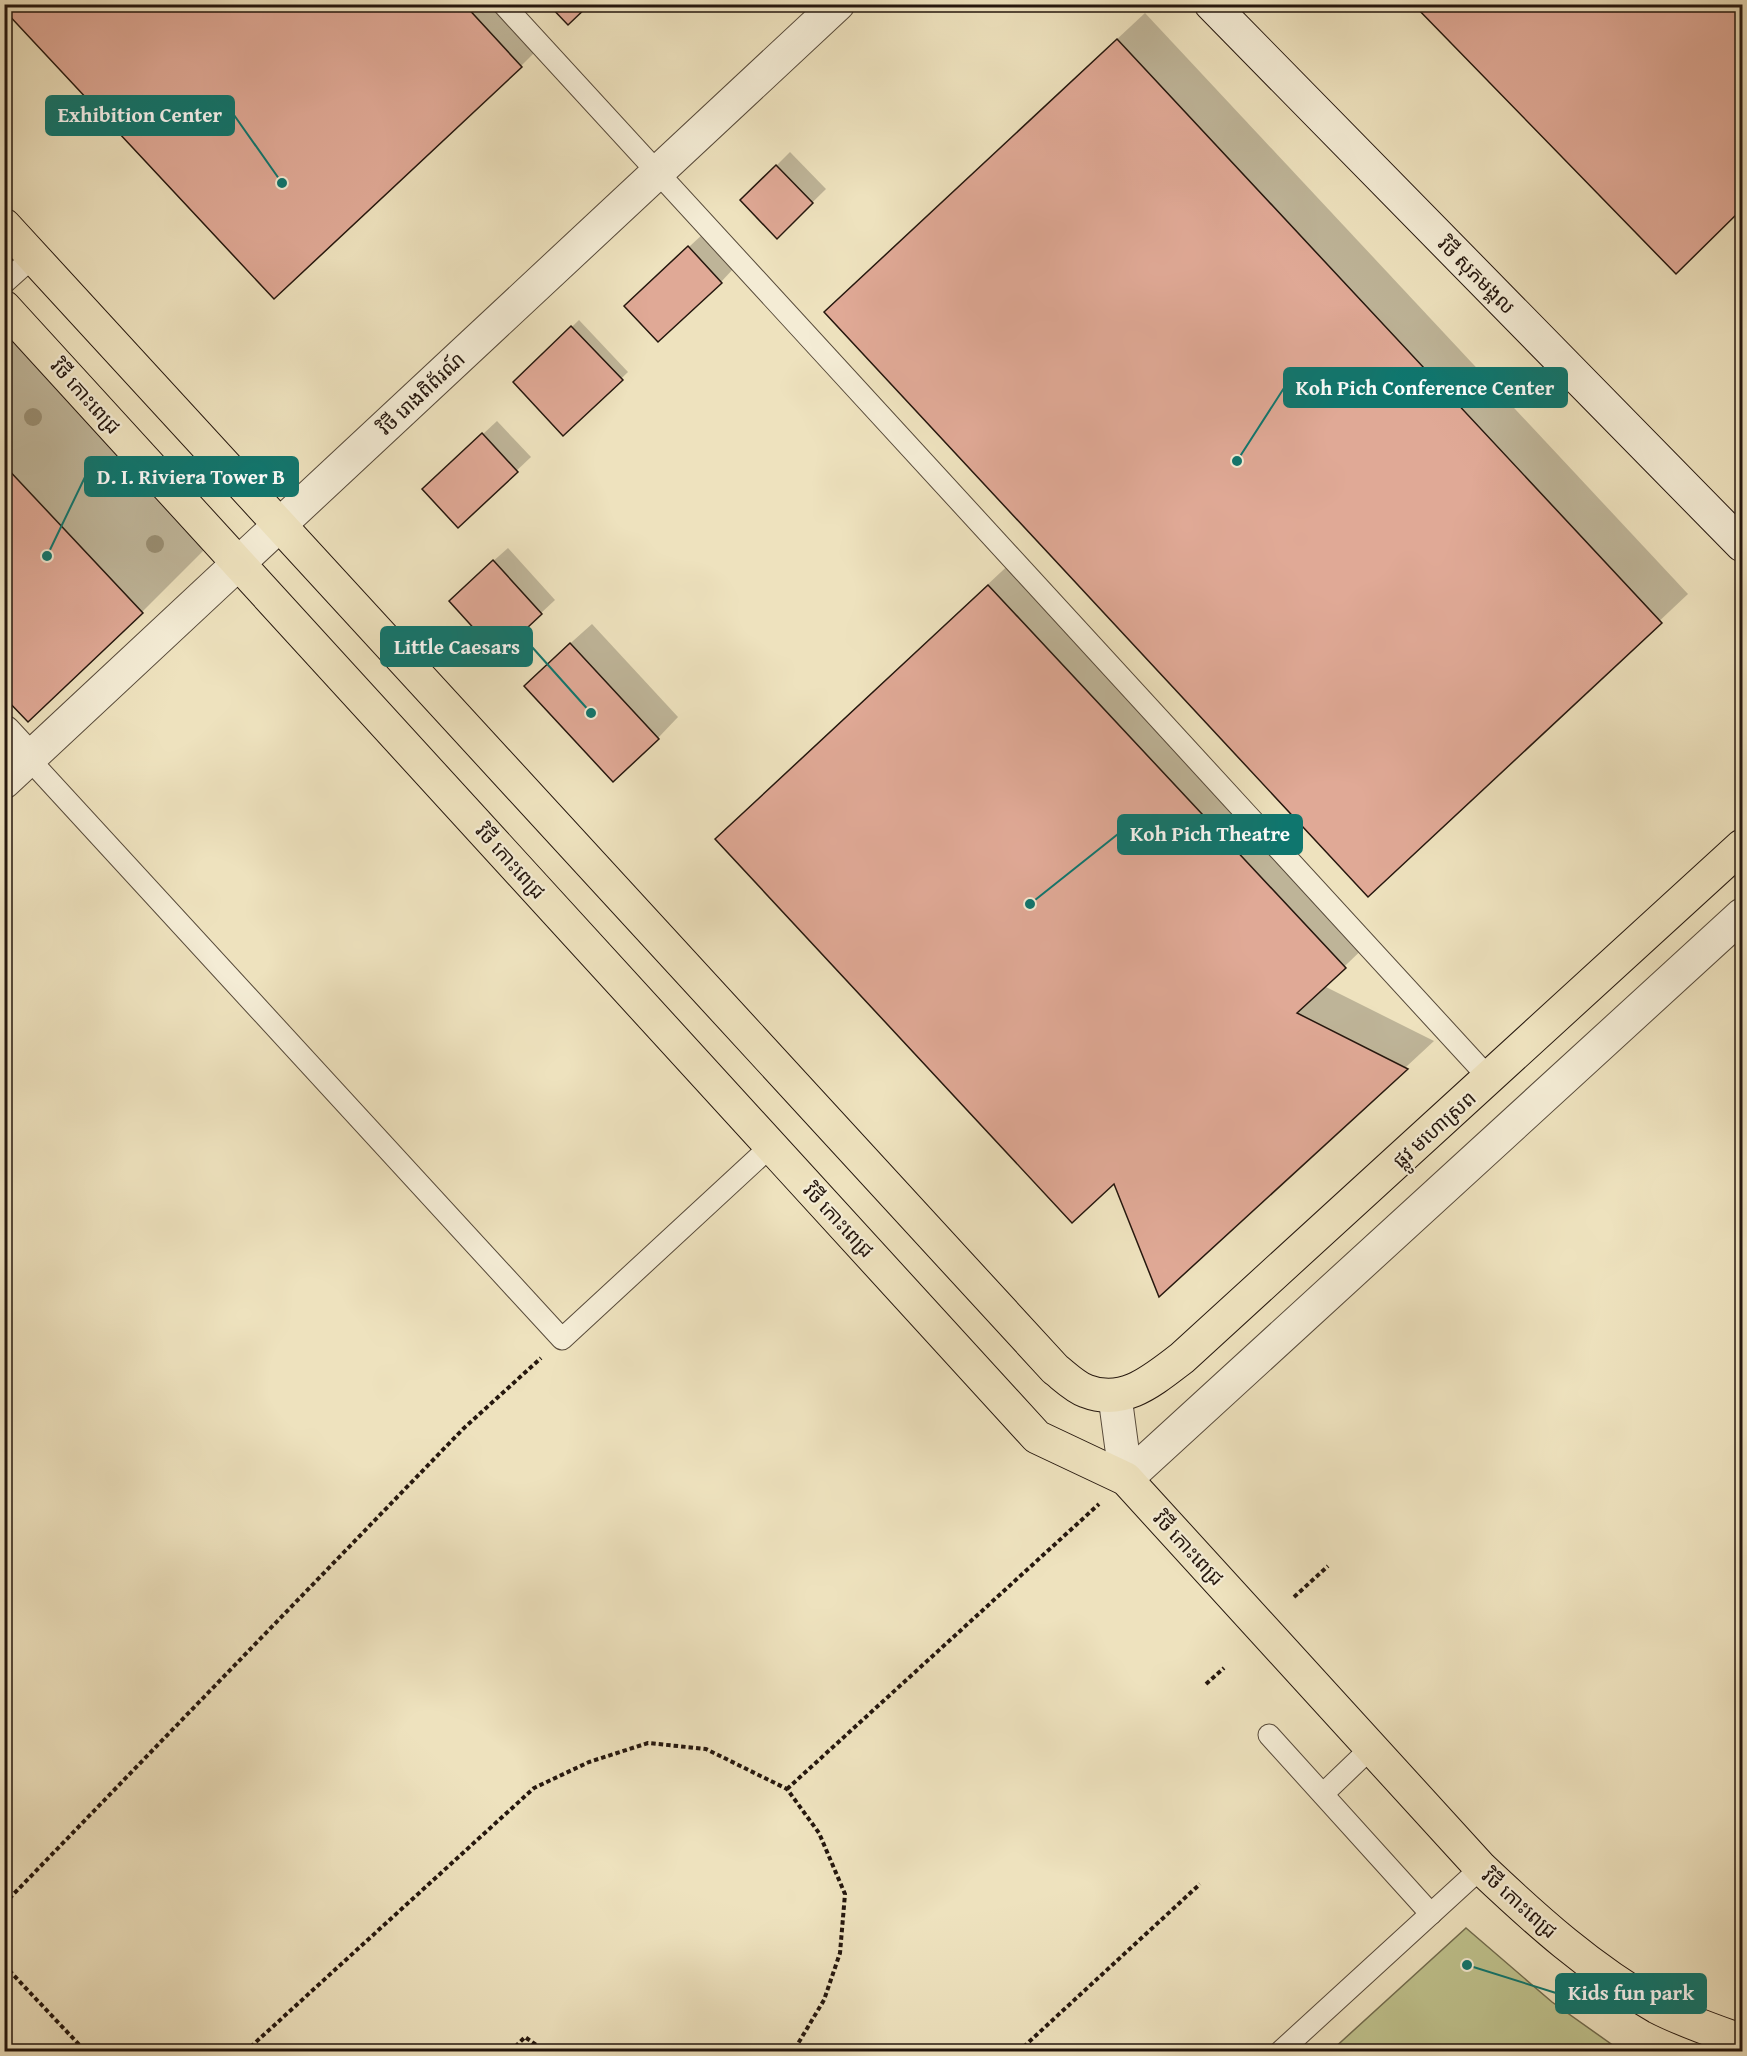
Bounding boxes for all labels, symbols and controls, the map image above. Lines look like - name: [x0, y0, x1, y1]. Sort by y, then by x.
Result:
- callout: Exhibition Center: [46, 96, 234, 135]
- text: Exhibition Center: [58, 99, 223, 130]
- street label: វិថី សុភមង្គល: [1432, 230, 1522, 320]
- street label: វិថី រោងពិព័រណ៍: [371, 345, 471, 441]
- street label: វិថី កោះពេជ្រ: [44, 352, 128, 440]
- callout: Koh Pich Conference Center: [1284, 368, 1567, 407]
- text: Koh Pich Conference Center: [1296, 372, 1555, 403]
- callout: D. I. Riviera Tower B: [85, 457, 298, 496]
- text: D. I. Riviera Tower B: [97, 461, 285, 492]
- callout: Little Caesars: [381, 627, 532, 666]
- text: Little Caesars: [394, 631, 520, 662]
- callout: Koh Pich Theatre: [1118, 815, 1302, 854]
- street label: វិថី កោះពេជ្រ: [469, 817, 553, 905]
- text: Koh Pich Theatre: [1130, 818, 1290, 849]
- street label: ផ្លូវ មហោស្រព: [1386, 1084, 1485, 1178]
- street label: វិថី កោះពេជ្រ: [797, 1176, 881, 1264]
- street label: វិថី កោះពេជ្រ: [1147, 1504, 1231, 1592]
- street label: វិថី កោះពេជ្រ: [1476, 1861, 1564, 1945]
- callout: Kids fun park: [1556, 1974, 1706, 2013]
- text: Kids fun park: [1568, 1977, 1695, 2008]

